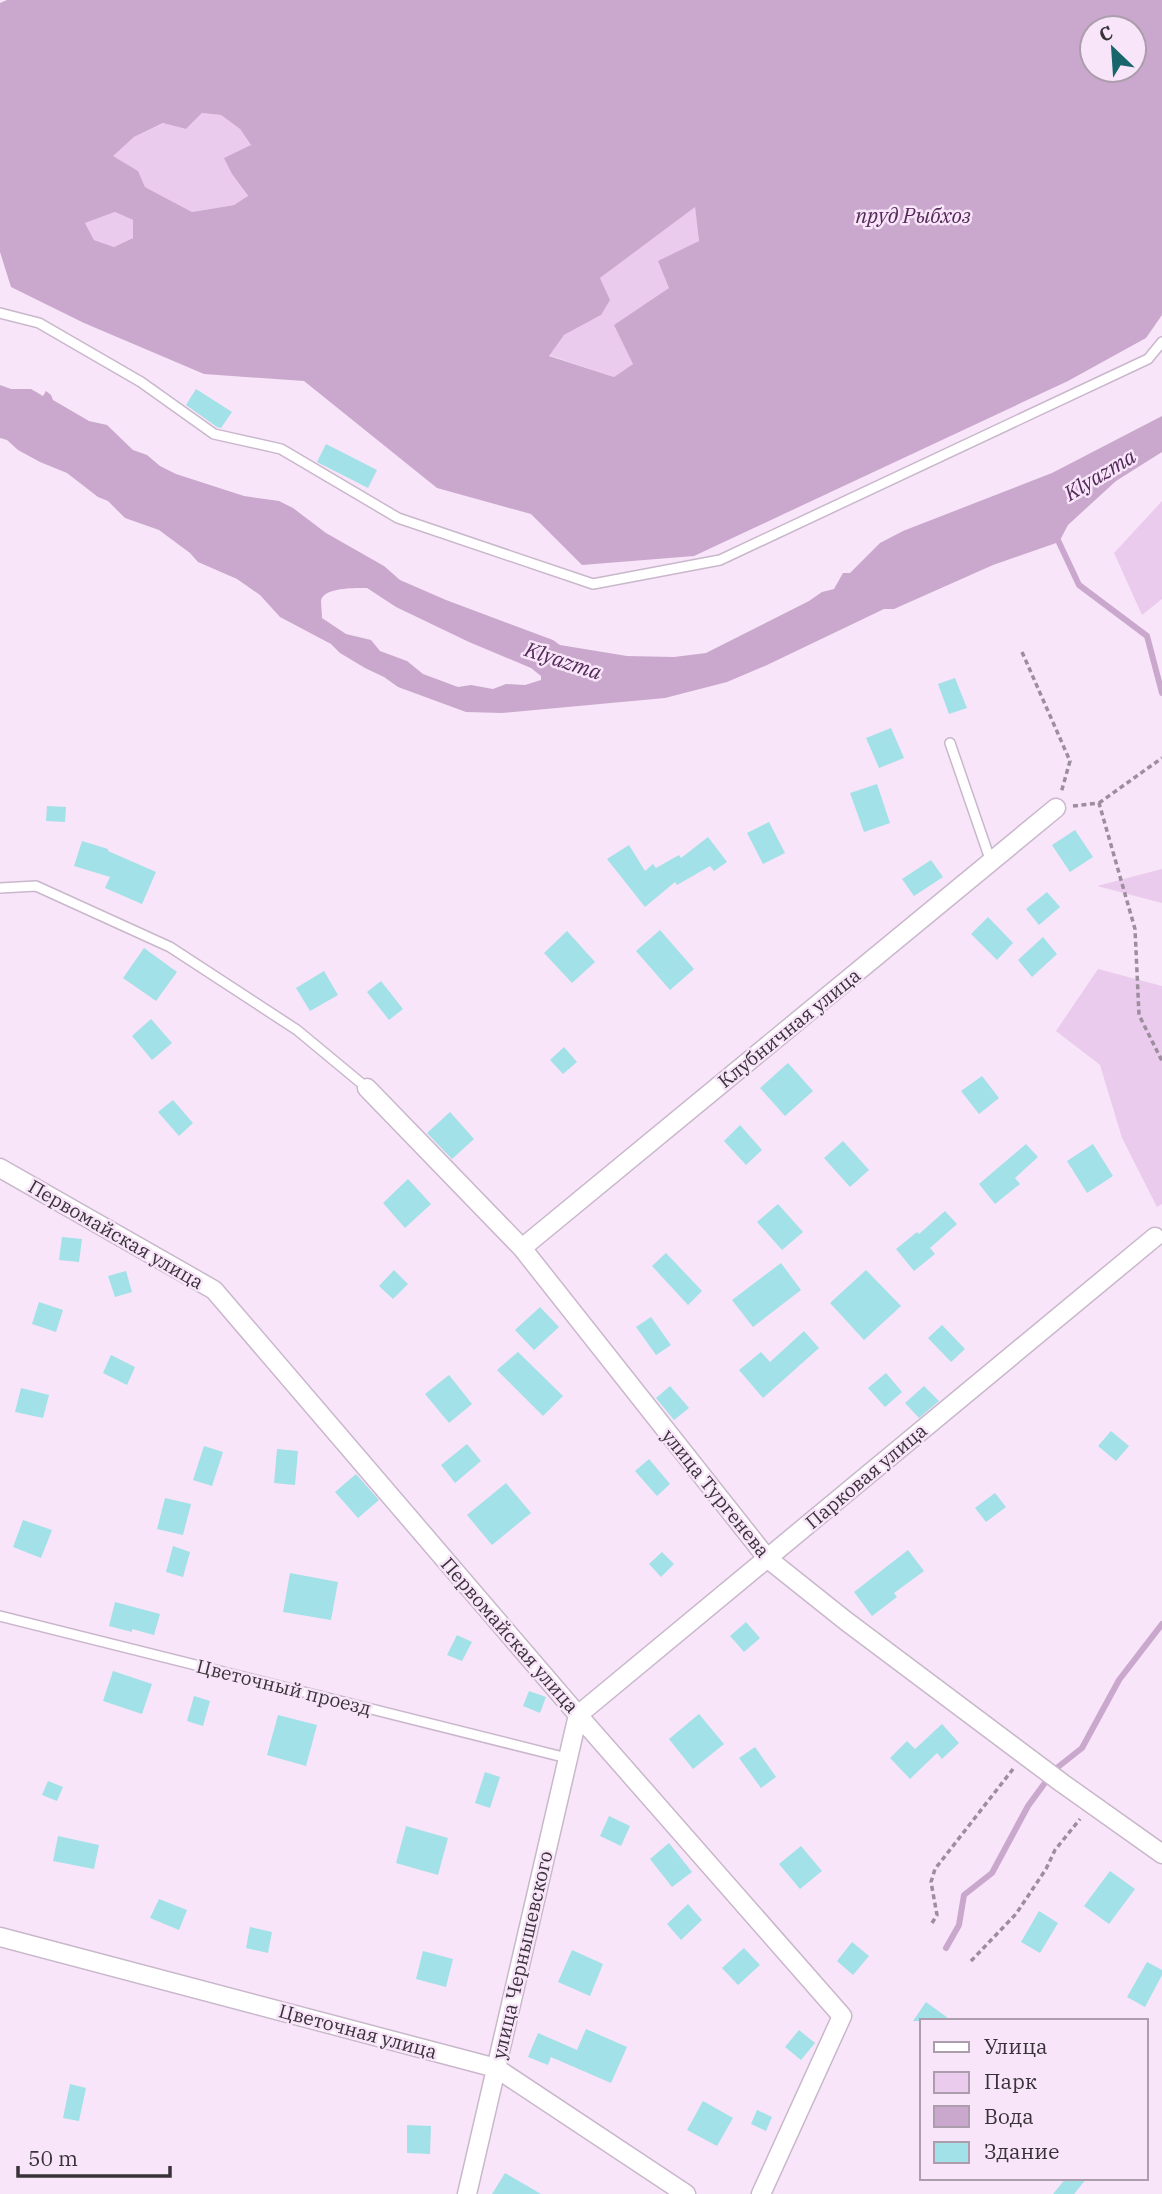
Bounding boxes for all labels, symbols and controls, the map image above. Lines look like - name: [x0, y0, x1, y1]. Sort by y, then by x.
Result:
- north arrow: [1078, 14, 1148, 84]
- text: С: [1095, 20, 1117, 47]
- water label: пруд Рыбхоз: [855, 201, 971, 229]
- water label: Klyazma: [1057, 441, 1141, 507]
- water label: Klyazma: [520, 634, 606, 686]
- street label: Клубничная улица: [713, 963, 865, 1093]
- street label: Первомайская улица: [24, 1174, 208, 1294]
- street label: Парковая улица: [800, 1418, 932, 1534]
- street label: улица Тургенева: [657, 1424, 775, 1562]
- street label: Первомайская улица: [436, 1552, 584, 1718]
- street label: Цветочный проезд: [194, 1654, 374, 1720]
- street label: улица Чернышевского: [486, 1849, 558, 2061]
- street label: Цветочная улица: [276, 1998, 440, 2064]
- legend: [920, 2019, 1148, 2180]
- text: Улица: [984, 2032, 1048, 2060]
- text: Парк: [984, 2067, 1037, 2095]
- text: Вода: [984, 2102, 1034, 2130]
- scale bar: [18, 2134, 170, 2178]
- text: Здание: [984, 2137, 1059, 2165]
- text: 50 m: [28, 2144, 78, 2172]

